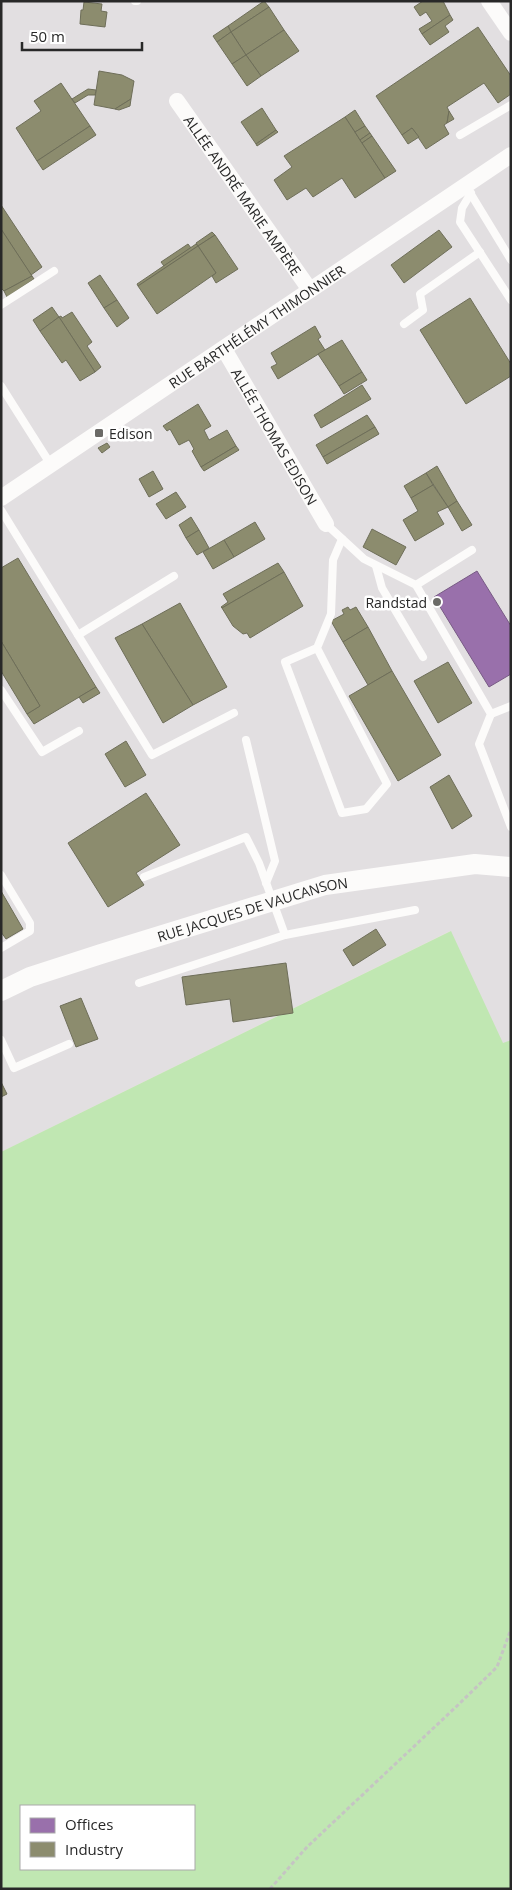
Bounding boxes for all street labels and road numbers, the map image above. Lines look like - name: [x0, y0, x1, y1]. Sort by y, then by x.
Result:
- street label: ALLÉE ANDRÉ MARIE AMPÈRE: [180, 111, 306, 279]
- street label: RUE BARTHÉLÉMY THIMONNIER: [165, 260, 349, 392]
- street label: ALLÉE THOMAS EDISON: [228, 364, 322, 508]
- street label: RUE JACQUES DE VAUCANSON: [155, 872, 349, 946]

